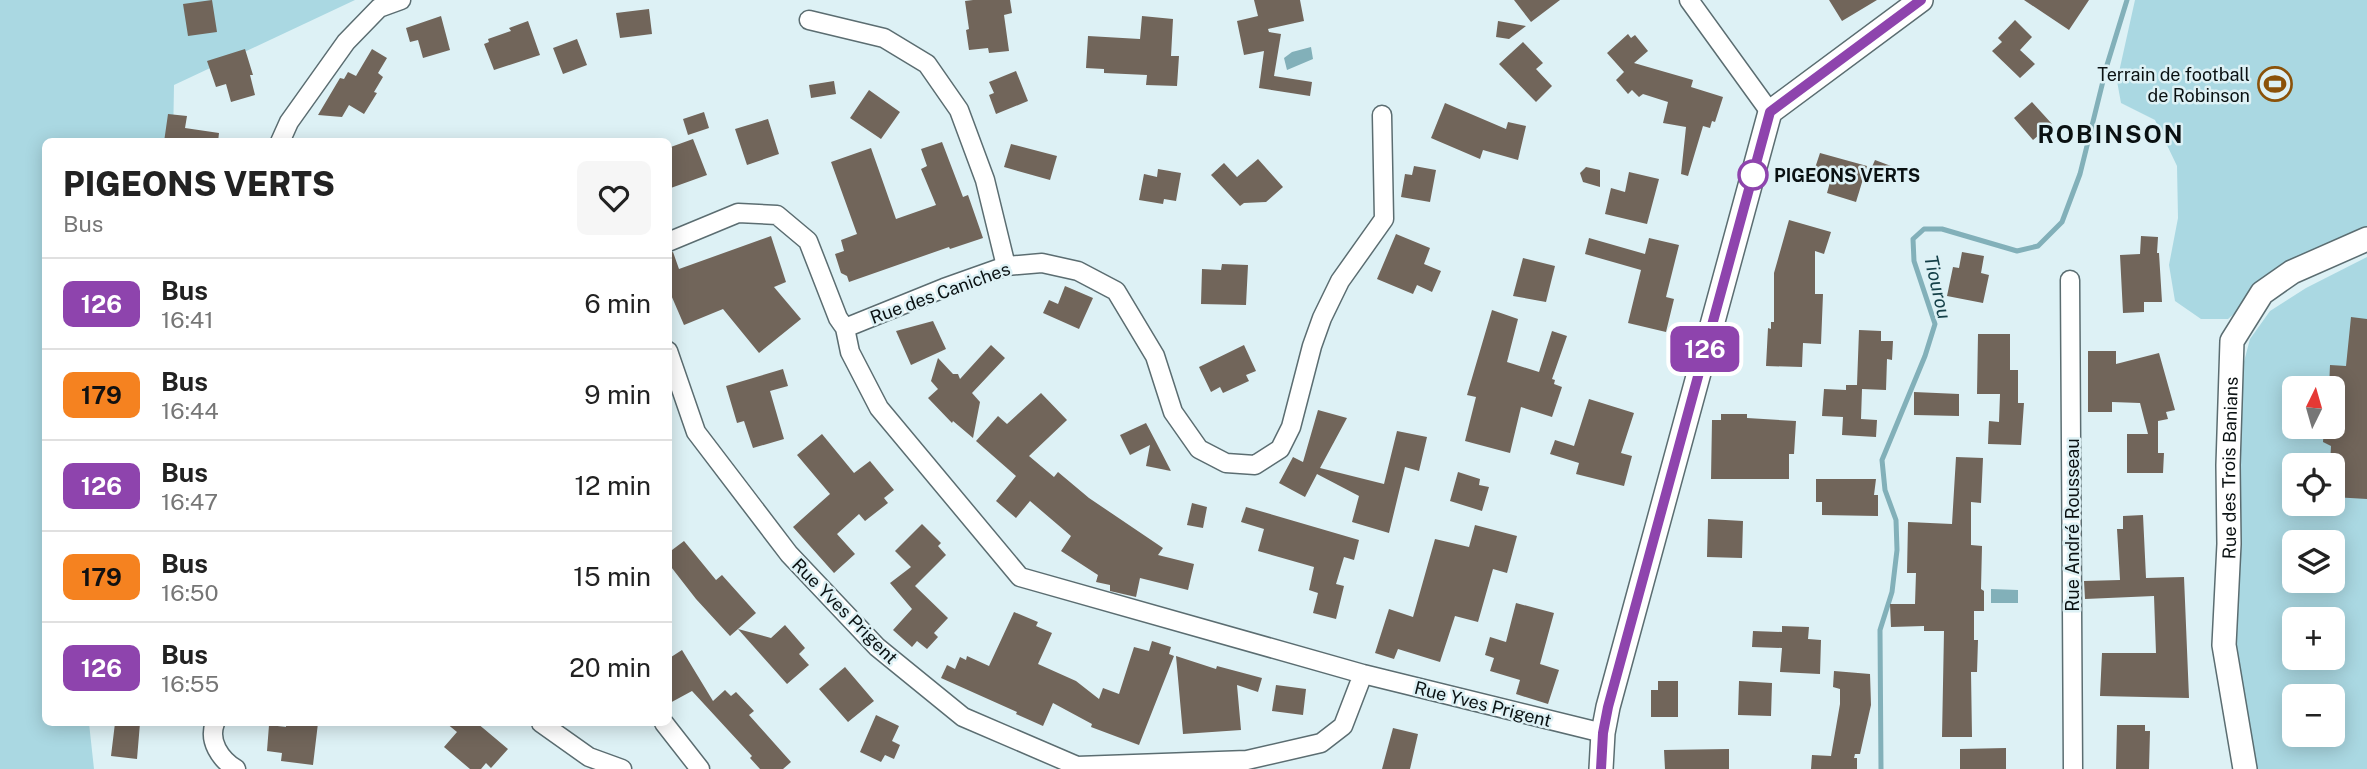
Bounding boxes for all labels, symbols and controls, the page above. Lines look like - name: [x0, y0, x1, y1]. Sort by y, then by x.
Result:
- place label: Terrain de football de Robinson: [2097, 64, 2250, 106]
- sports icon: Terrain de football de Robinson: [2256, 65, 2294, 103]
- district label: ROBINSON: [2038, 120, 2184, 148]
- marker: PIGEONS VERTS: [1738, 160, 1768, 190]
- button: heart: [577, 161, 651, 235]
- text: PIGEONS VERTS: [63, 165, 335, 203]
- place label: PIGEONS VERTS: [1774, 165, 1920, 186]
- text: Bus: [63, 210, 103, 237]
- water label: Tiourou: [1920, 253, 1956, 321]
- street label: Rue des Caniches: [867, 258, 1013, 328]
- text: Bus: [161, 275, 208, 306]
- text: 6 min: [584, 288, 651, 319]
- text: 126: [81, 290, 122, 318]
- text: 16:41: [161, 306, 214, 333]
- line badge: 126: [1665, 326, 1745, 372]
- text: 126: [1684, 335, 1726, 363]
- text: Bus: [161, 366, 208, 397]
- street label: Rue des Trois Banians: [2217, 376, 2241, 560]
- north arrow: [2282, 376, 2345, 439]
- map controls: [2282, 376, 2345, 747]
- text: 9 min: [584, 379, 651, 410]
- text: 179: [81, 381, 122, 409]
- text: 16:44: [161, 397, 219, 424]
- street label: Rue André Rousseau: [2062, 438, 2083, 612]
- button: locate: [2282, 453, 2345, 516]
- text: Bus: [161, 457, 208, 488]
- text: 12 min: [575, 470, 651, 501]
- text: 126: [81, 472, 122, 500]
- text: 16:47: [161, 488, 218, 515]
- button: layers: [2282, 530, 2345, 593]
- text: Bus: [161, 548, 208, 579]
- street label: Rue Yves Prigent: [788, 554, 902, 668]
- text: 15 min: [573, 561, 651, 592]
- text: 179: [81, 563, 122, 591]
- text: 16:50: [161, 579, 219, 606]
- button: +: [2282, 607, 2345, 670]
- text: Bus: [161, 639, 208, 670]
- text: 20 min: [569, 652, 651, 683]
- text: 126: [81, 654, 122, 682]
- text: 16:55: [161, 670, 219, 697]
- street label: Rue Yves Prigent: [1412, 677, 1554, 731]
- button: −: [2282, 684, 2345, 747]

